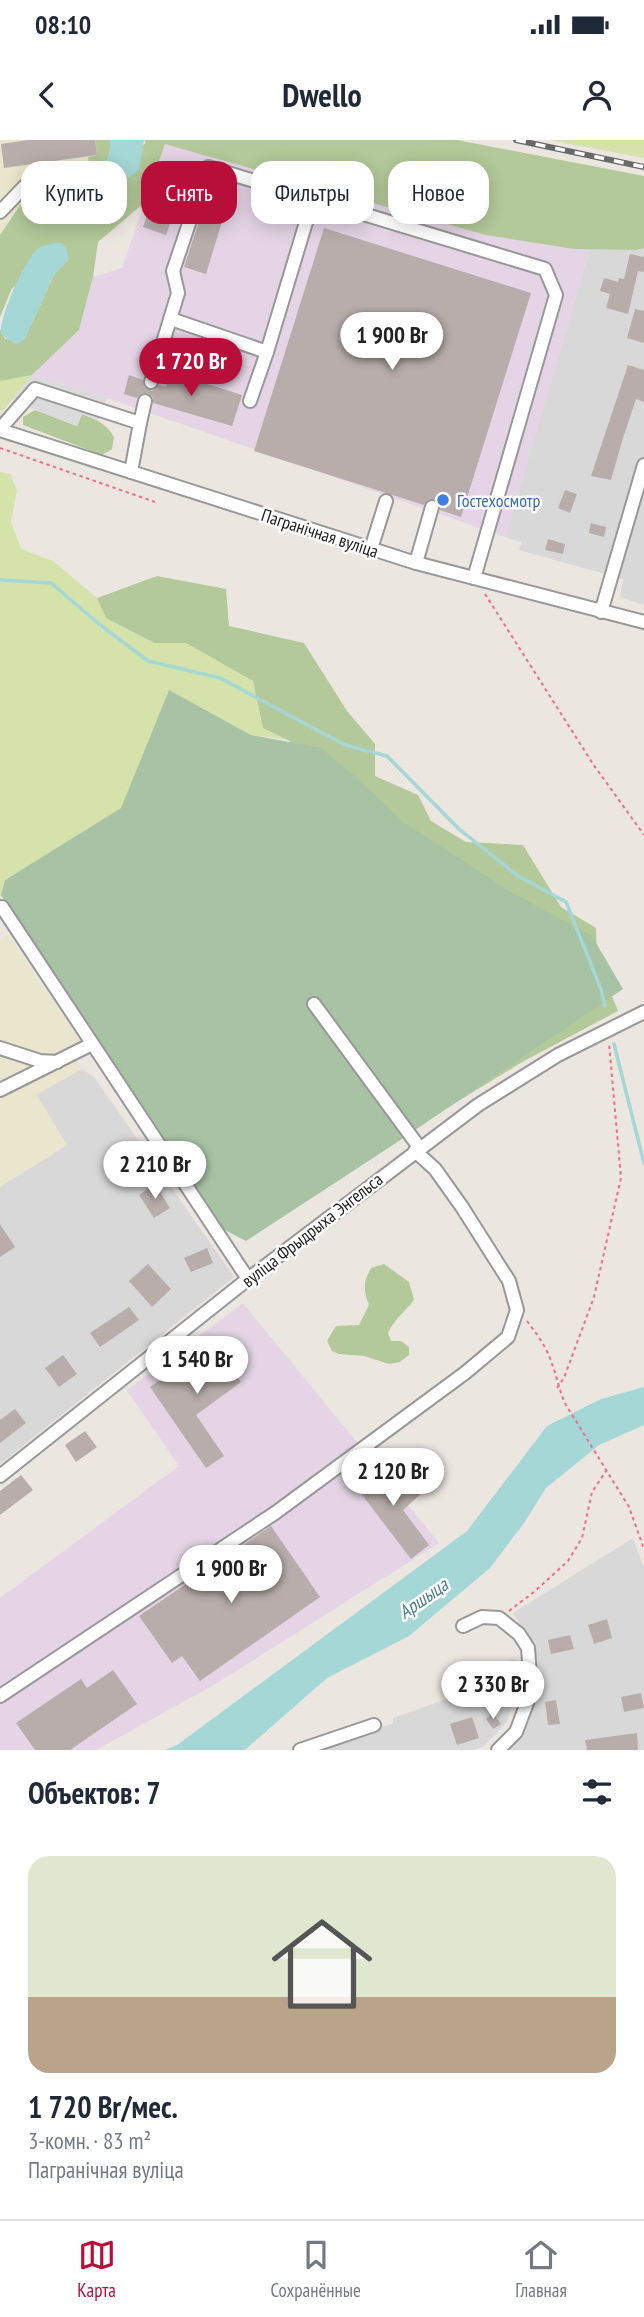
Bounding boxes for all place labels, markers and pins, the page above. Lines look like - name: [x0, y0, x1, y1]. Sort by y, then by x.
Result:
- pin: 1 900 Br: [320, 313, 464, 372]
- pin: 1 720 Br: [119, 338, 263, 398]
- place label: Гостехосмотр: [457, 489, 541, 512]
- marker: Гостехосмотр: [435, 492, 451, 508]
- pin: 2 210 Br: [83, 1142, 227, 1201]
- pin: 1 540 Br: [125, 1336, 269, 1396]
- pin: 2 120 Br: [321, 1448, 465, 1508]
- pin: 1 900 Br: [159, 1546, 303, 1605]
- pin: 2 330 Br: [421, 1662, 565, 1721]

